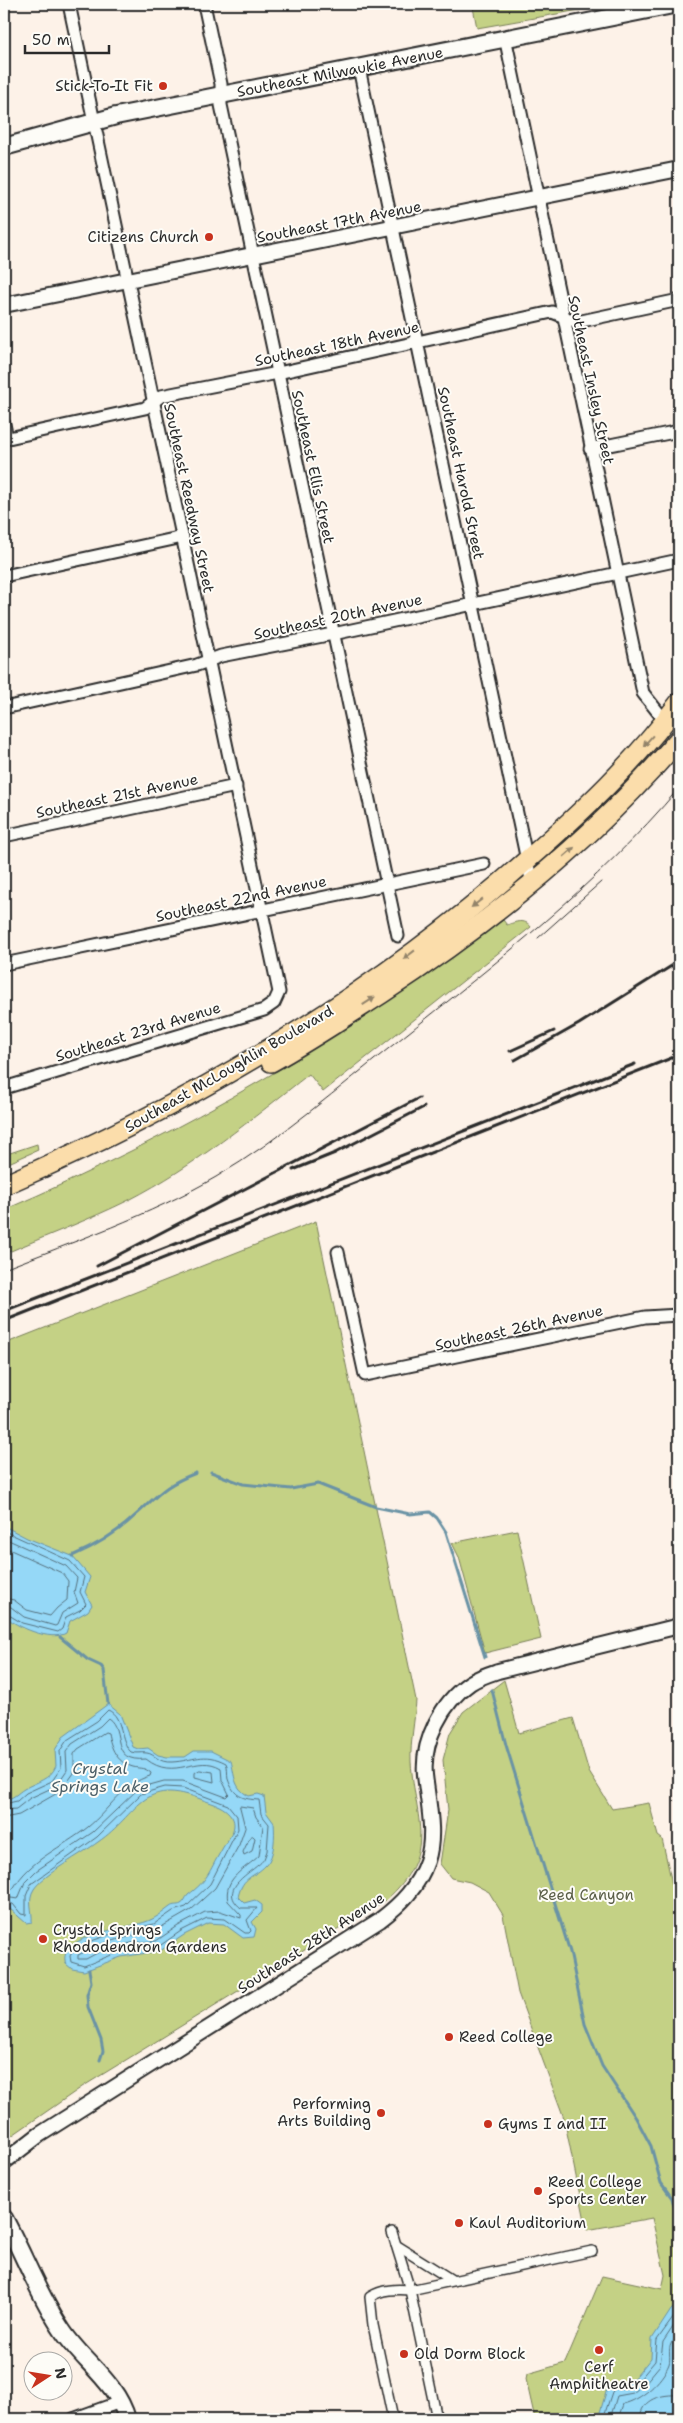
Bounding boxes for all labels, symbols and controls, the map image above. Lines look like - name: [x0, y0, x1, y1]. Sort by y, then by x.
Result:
- scale bar: [25, 22, 109, 54]
- text: 50 m: [32, 30, 70, 50]
- street label: Southeast Milwaukie Avenue: [235, 42, 445, 102]
- place label: Stick-To-It Fit: [55, 76, 153, 96]
- marker: Stick-To-It Fit: [157, 80, 169, 92]
- street label: Southeast 17th Avenue: [255, 196, 423, 248]
- place label: Citizens Church: [88, 227, 199, 247]
- marker: Citizens Church: [203, 231, 215, 243]
- street label: Southeast Insley Street: [563, 294, 619, 466]
- street label: Southeast 18th Avenue: [253, 317, 421, 371]
- street label: Southeast Harold Street: [433, 385, 489, 561]
- street label: Southeast Ellis Street: [287, 388, 339, 546]
- street label: Southeast Reedway Street: [159, 401, 219, 595]
- street label: Southeast 20th Avenue: [252, 589, 424, 645]
- one-way arrow: [643, 734, 654, 747]
- street label: Southeast 21st Avenue: [34, 769, 200, 823]
- one-way arrow: [563, 846, 575, 858]
- street label: Southeast 22nd Avenue: [154, 871, 328, 927]
- one-way arrow: [471, 897, 484, 908]
- one-way arrow: [403, 950, 416, 961]
- one-way arrow: [362, 996, 376, 1006]
- street label: Southeast 23rd Avenue: [53, 997, 223, 1067]
- street label: Southeast McLoughlin Boulevard: [121, 1001, 338, 1137]
- street label: Southeast 26th Avenue: [433, 1300, 605, 1356]
- water label: Crystal Springs Lake: [51, 1758, 149, 1797]
- park label: Reed Canyon: [538, 1885, 634, 1905]
- street label: Southeast 28th Avenue: [234, 1888, 388, 1998]
- place label: Crystal Springs Rhododendron Gardens: [53, 1920, 227, 1957]
- marker: Crystal Springs Rhododendron Gardens: [37, 1933, 49, 1945]
- place label: Reed College: [459, 2027, 553, 2047]
- marker: Reed College: [443, 2031, 455, 2043]
- place label: Performing Arts Building: [277, 2094, 371, 2131]
- marker: Performing Arts Building: [375, 2107, 387, 2119]
- place label: Gyms I and II: [498, 2114, 607, 2134]
- marker: Gyms I and II: [482, 2118, 494, 2130]
- place label: Reed College Sports Center: [548, 2172, 647, 2209]
- marker: Reed College Sports Center: [532, 2185, 544, 2197]
- place label: Kaul Auditorium: [469, 2213, 586, 2233]
- marker: Kaul Auditorium: [453, 2217, 465, 2229]
- place label: Old Dorm Block: [414, 2344, 526, 2364]
- marker: Cerf Amphitheatre: [593, 2344, 605, 2356]
- marker: Old Dorm Block: [398, 2348, 410, 2360]
- north arrow: [22, 2350, 72, 2400]
- place label: Cerf Amphitheatre: [549, 2357, 649, 2394]
- text: N: [51, 2366, 71, 2381]

